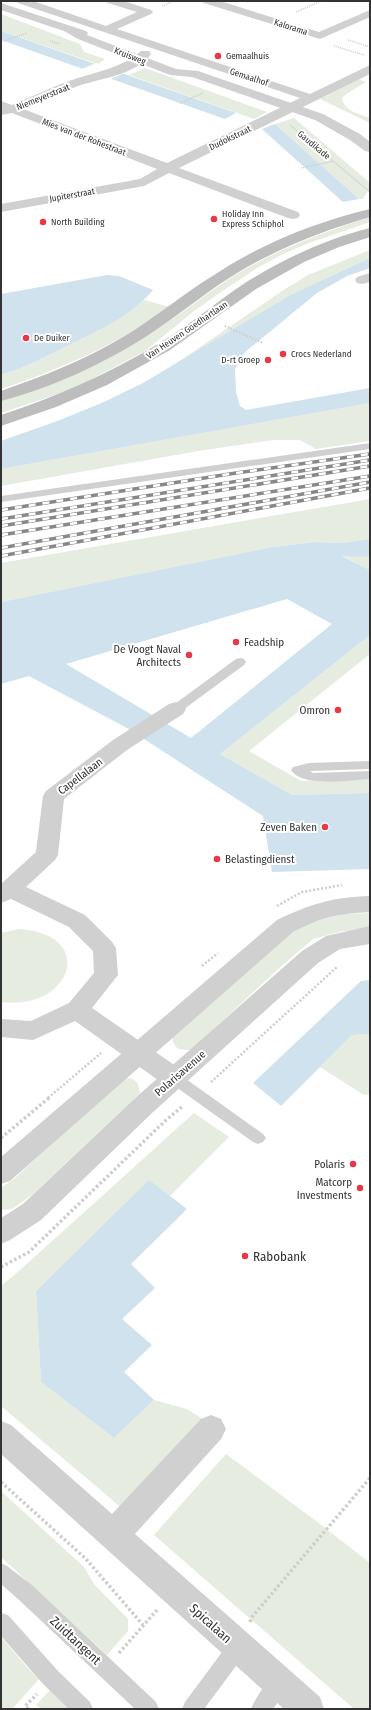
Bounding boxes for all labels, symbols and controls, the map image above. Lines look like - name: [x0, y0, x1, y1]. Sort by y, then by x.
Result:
- street label: Kalorama: [273, 17, 310, 37]
- street label: Kruisweg: [113, 45, 148, 67]
- marker: Gemaalhuis: [213, 51, 223, 61]
- place label: Gemaalhuis: [226, 51, 269, 61]
- street label: Gemaalhof: [229, 66, 271, 88]
- street label: Niemeyerstraat: [15, 82, 71, 112]
- street label: Mies van der Rohestraat: [41, 116, 127, 158]
- street label: Dudokstraat: [208, 124, 252, 152]
- street label: Gaudikade: [296, 129, 333, 162]
- street label: Jupiterstraat: [49, 186, 96, 204]
- place label: Holiday Inn Express Schiphol: [222, 209, 285, 229]
- marker: Holiday Inn Express Schiphol: [209, 214, 219, 224]
- marker: North Building: [38, 217, 48, 227]
- place label: North Building: [51, 217, 105, 227]
- street label: Van Heuven Goedhartlaan: [145, 299, 230, 361]
- marker: De Duiker: [21, 333, 31, 343]
- place label: De Duiker: [34, 333, 71, 343]
- marker: Crocs Nederland: [278, 349, 288, 359]
- place label: Crocs Nederland: [291, 349, 352, 359]
- place label: D-rt Groep: [221, 355, 260, 365]
- marker: D-rt Groep: [263, 355, 273, 365]
- place label: Feadship: [244, 636, 284, 649]
- marker: Feadship: [231, 637, 241, 647]
- place label: De Voogt Naval Architects: [114, 643, 181, 669]
- marker: De Voogt Naval Architects: [184, 650, 194, 660]
- place label: Omron: [300, 704, 330, 717]
- marker: Omron: [333, 705, 343, 715]
- street label: Capellalaan: [55, 755, 105, 797]
- place label: Zeven Baken: [260, 821, 317, 834]
- marker: Zeven Baken: [320, 822, 330, 832]
- place label: Belastingdienst: [225, 853, 295, 866]
- marker: Belastingdienst: [212, 854, 222, 864]
- street label: Polarisavenue: [152, 1048, 208, 1099]
- place label: Polaris: [314, 1158, 345, 1171]
- marker: Polaris: [348, 1159, 358, 1169]
- place label: Matcorp Investments: [297, 1176, 352, 1202]
- marker: Matcorp Investments: [355, 1183, 365, 1193]
- place label: Rabobank: [253, 1249, 307, 1264]
- marker: Rabobank: [240, 1251, 250, 1261]
- street label: Spicalaan: [187, 1601, 235, 1646]
- street label: Zuidtangent: [47, 1613, 105, 1668]

